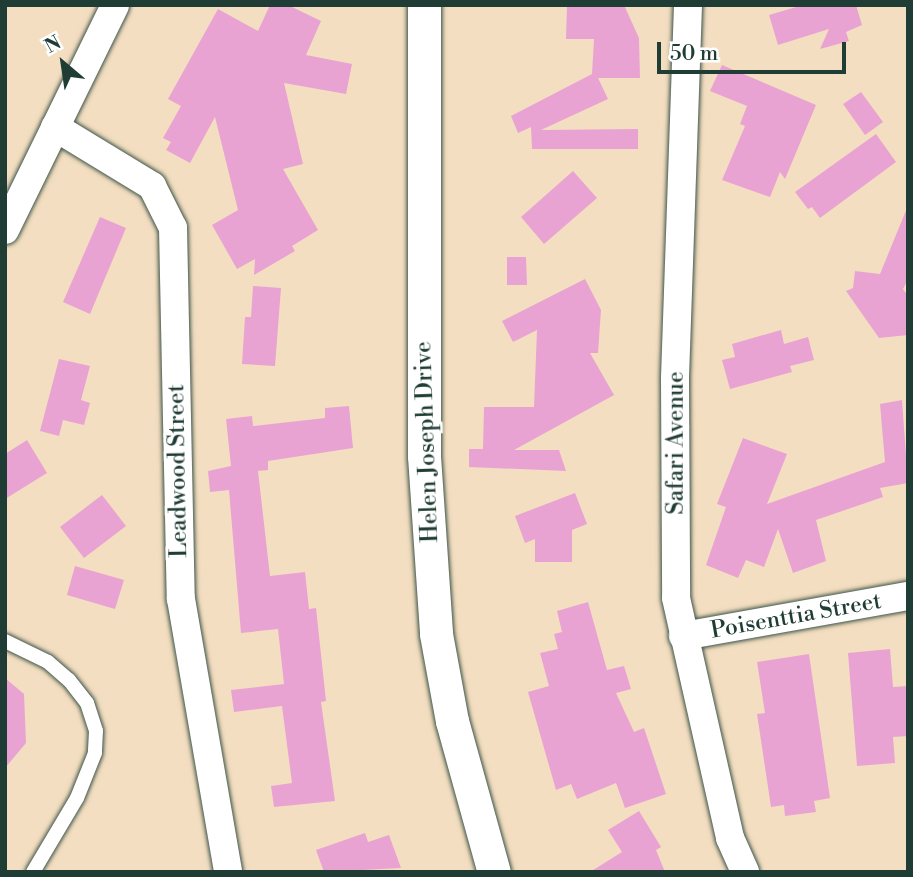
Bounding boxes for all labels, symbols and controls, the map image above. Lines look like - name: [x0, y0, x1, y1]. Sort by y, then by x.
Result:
- north arrow: [28, 28, 98, 98]
- scale bar: [661, 28, 850, 72]
- text: N: [40, 30, 65, 59]
- text: 50 m: [670, 41, 718, 67]
- street label: Helen Joseph Drive: [410, 341, 444, 543]
- street label: Safari Avenue: [662, 371, 690, 515]
- street label: Leadwood Street: [163, 384, 193, 558]
- street label: Poisenttia Street: [709, 587, 883, 645]

